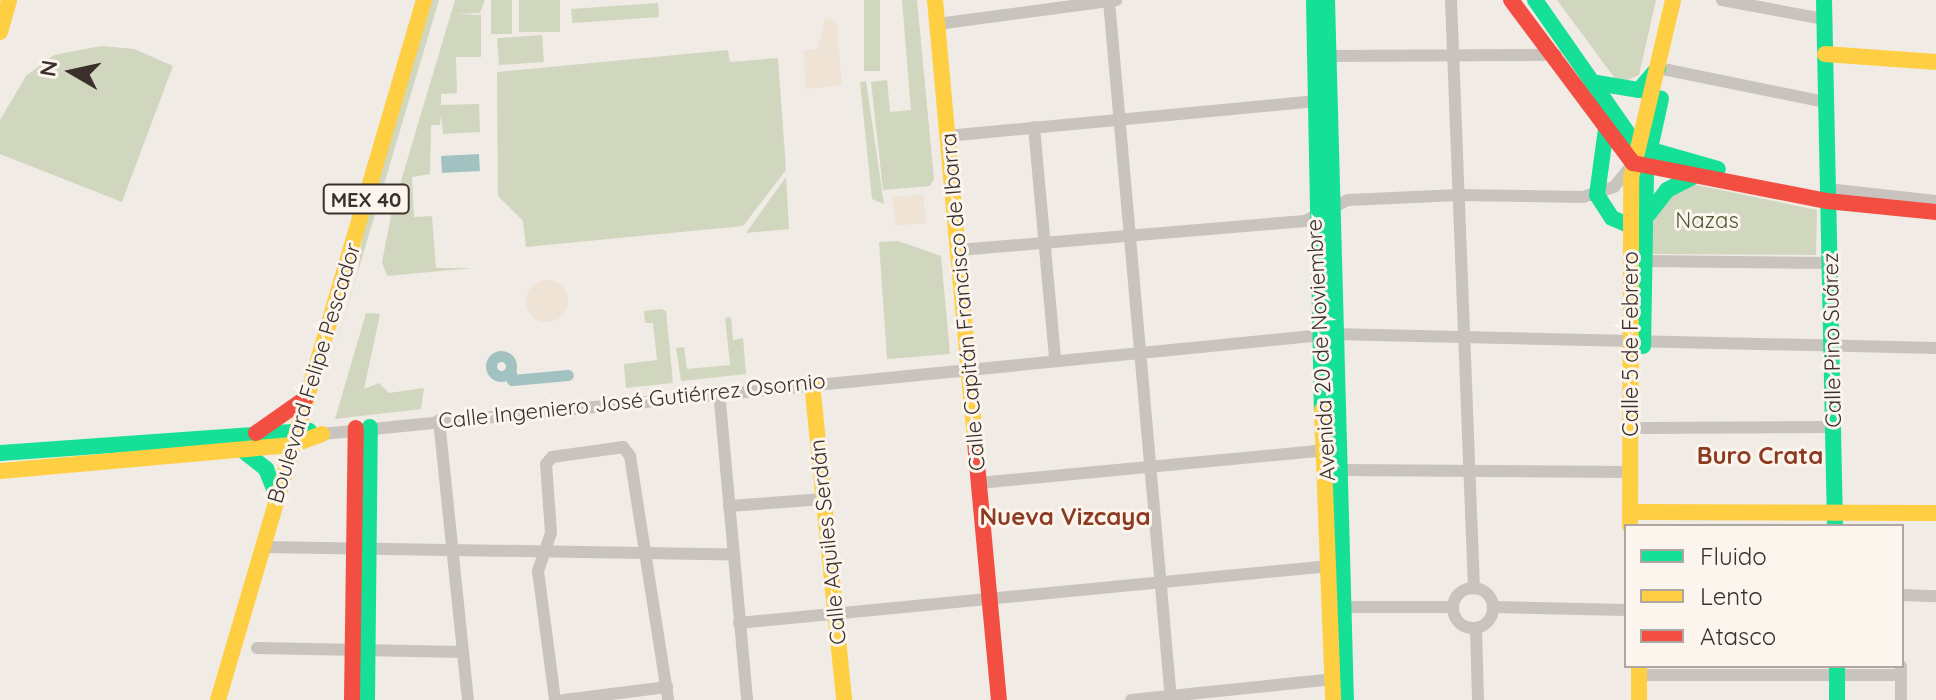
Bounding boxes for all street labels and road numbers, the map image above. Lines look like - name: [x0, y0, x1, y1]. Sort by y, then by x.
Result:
- street label: Calle Capitán Francisco de Ibarra: [935, 132, 991, 472]
- road number: MEX 40: [322, 183, 410, 215]
- street label: Avenida 20 de Noviembre: [1301, 218, 1341, 482]
- street label: Boulevard Felipe Pescador: [262, 240, 366, 506]
- street label: Calle 5 de Febrero: [1618, 251, 1644, 437]
- street label: Calle Pino Suárez: [1817, 252, 1847, 428]
- street label: Calle Ingeniero José Gutiérrez Osornio: [437, 368, 827, 434]
- street label: Calle Aquiles Serdán: [804, 438, 852, 646]

